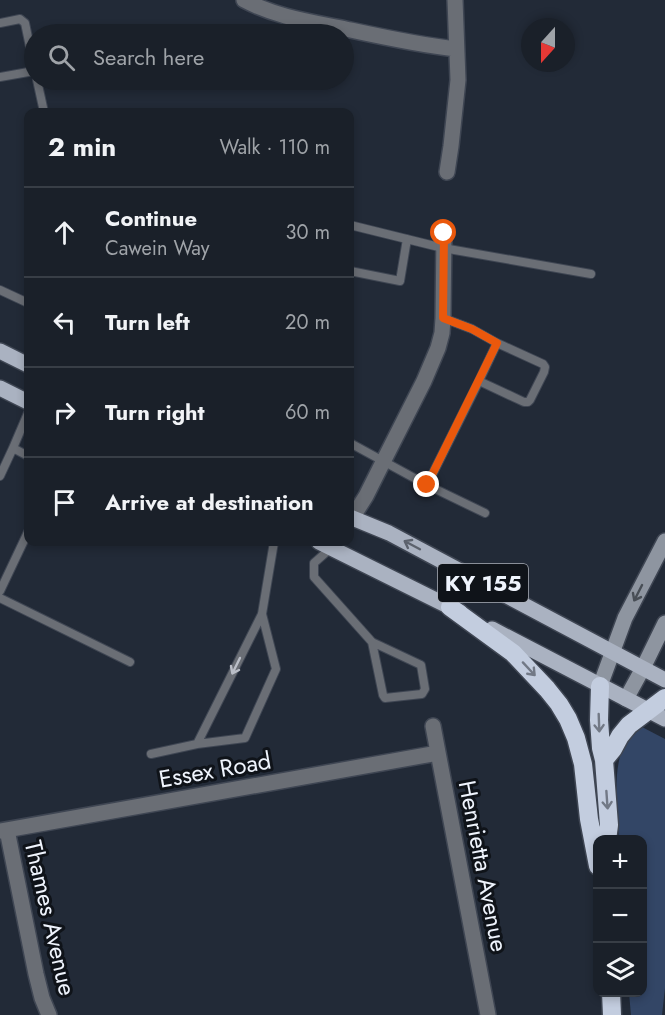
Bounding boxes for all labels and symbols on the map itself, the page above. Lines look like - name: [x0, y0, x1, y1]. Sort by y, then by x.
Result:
- north arrow: [521, 18, 575, 72]
- route start: [430, 219, 456, 245]
- route end: [413, 471, 439, 497]
- one-way arrow: [403, 539, 421, 550]
- road number: KY 155: [438, 564, 528, 602]
- one-way arrow: [632, 583, 643, 601]
- one-way arrow: [230, 657, 242, 674]
- one-way arrow: [522, 661, 536, 676]
- one-way arrow: [594, 712, 605, 732]
- street label: Essex Road: [156, 742, 274, 797]
- street label: Henrietta Avenue: [450, 777, 517, 955]
- one-way arrow: [602, 789, 613, 809]
- street label: Thames Avenue: [16, 837, 85, 999]

